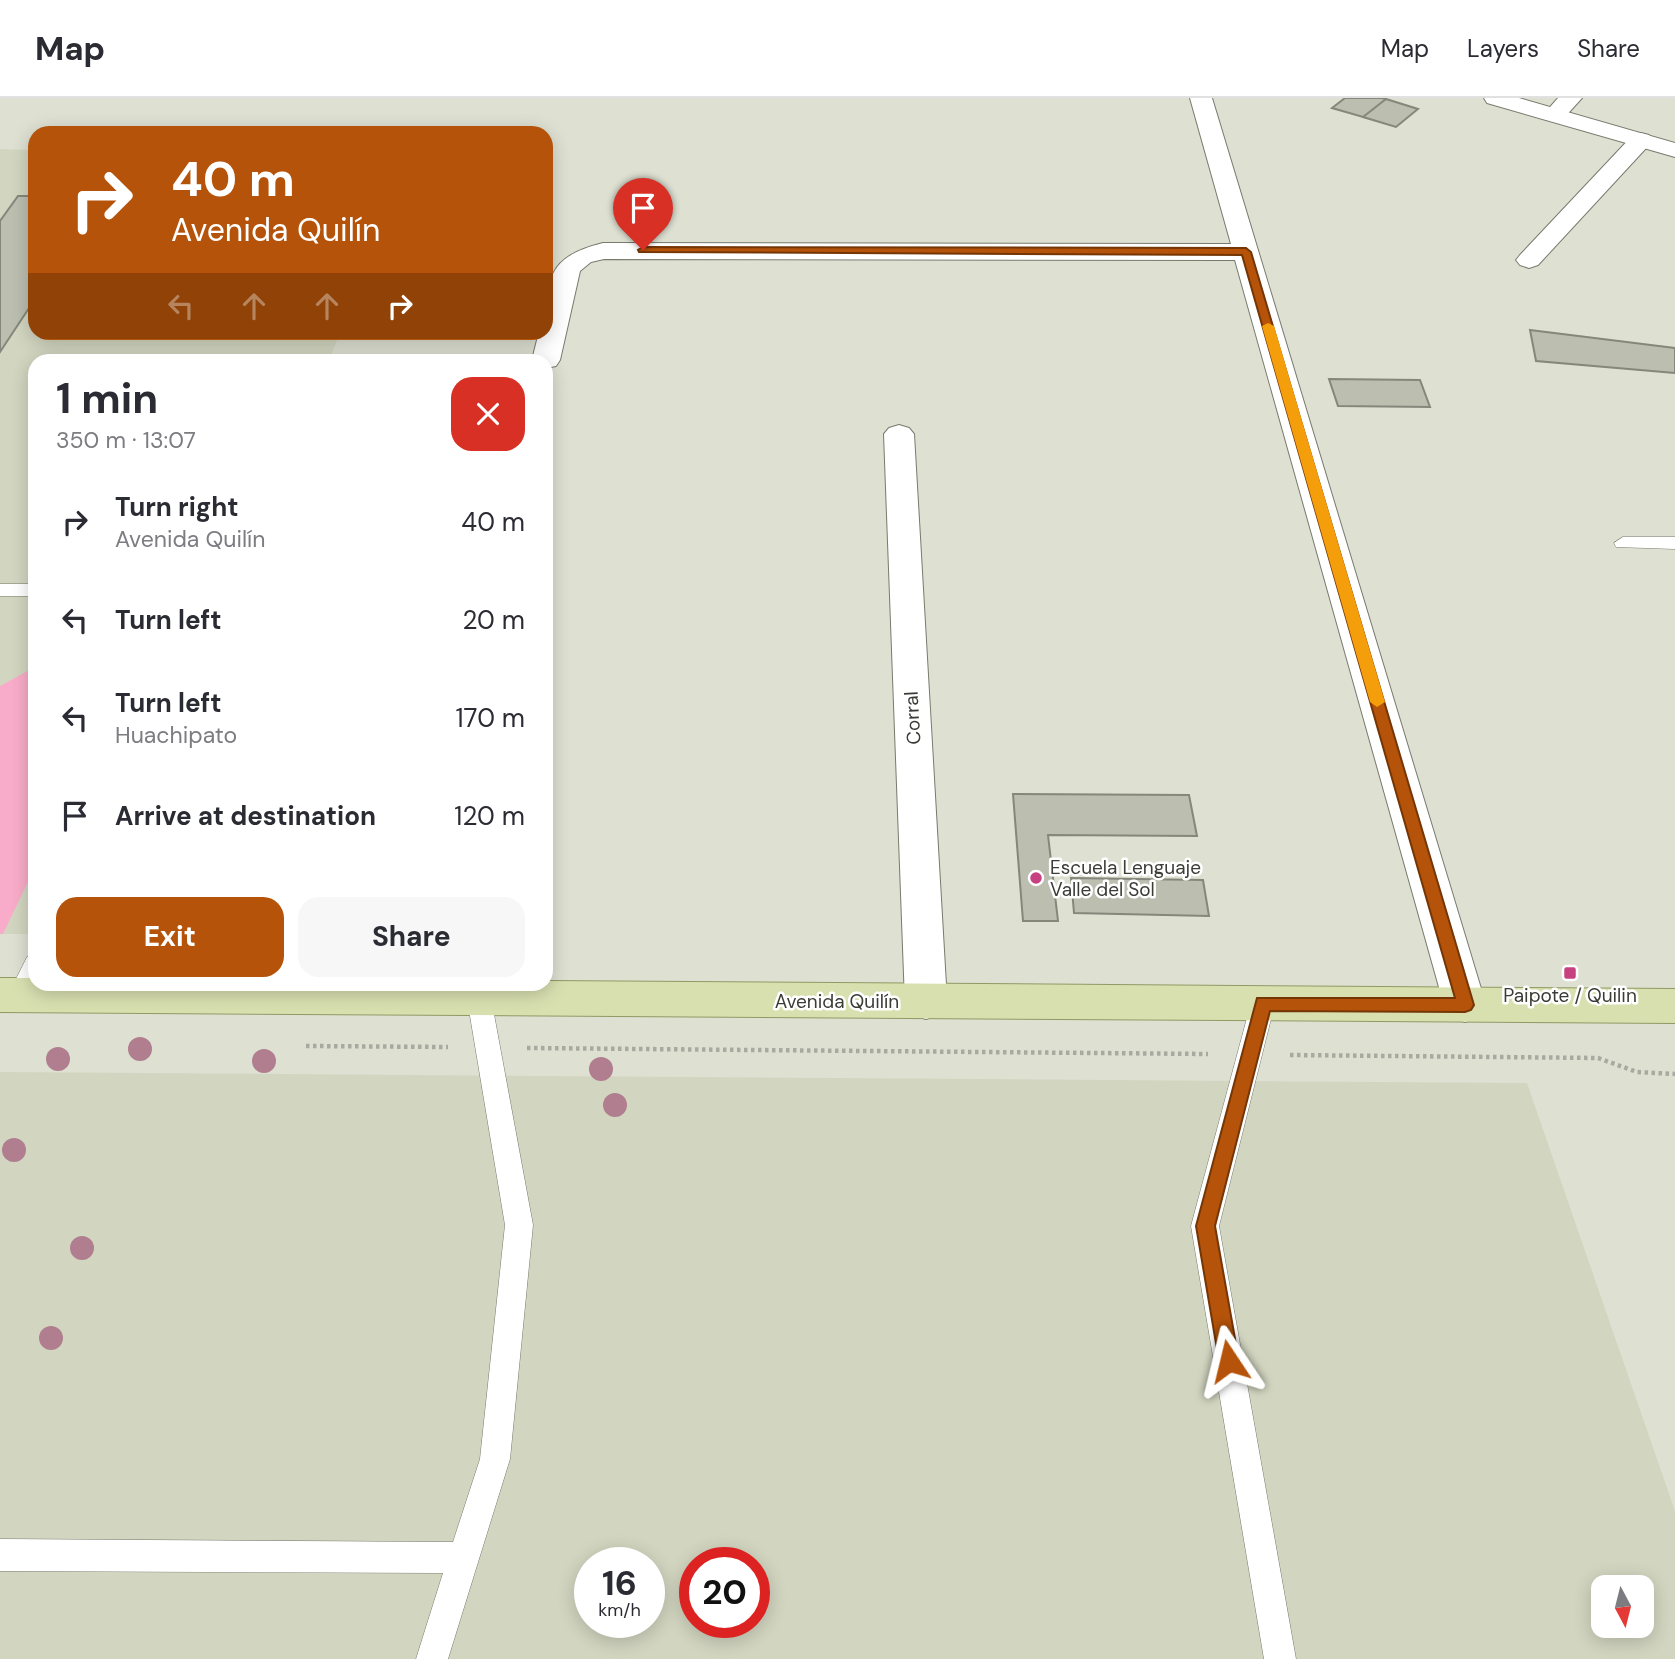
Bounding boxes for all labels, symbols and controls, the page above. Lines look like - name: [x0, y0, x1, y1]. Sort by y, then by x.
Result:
- text: Map: [35, 27, 105, 70]
- text: Map: [1381, 33, 1429, 64]
- text: Layers: [1467, 33, 1539, 64]
- text: Share: [1577, 33, 1640, 64]
- text: 40 m: [171, 147, 295, 211]
- icon: right: [56, 154, 147, 245]
- pin: [613, 178, 673, 250]
- icon: arrive: [624, 189, 662, 227]
- text: Avenida Quilín: [171, 209, 380, 251]
- icon: left: [162, 287, 200, 325]
- icon: ahead: [235, 287, 273, 325]
- icon: ahead: [308, 287, 346, 325]
- icon: right: [381, 287, 419, 325]
- text: 1 min: [56, 371, 158, 426]
- button: close: [451, 377, 525, 451]
- text: 350 m · 13:07: [56, 425, 196, 455]
- text: Turn right: [115, 490, 239, 524]
- icon: right: [56, 503, 94, 541]
- text: 40 m: [461, 505, 525, 539]
- text: Avenida Quilín: [115, 524, 265, 554]
- icon: left: [56, 601, 94, 639]
- text: Turn left: [115, 603, 222, 637]
- text: 20 m: [462, 603, 525, 637]
- text: Turn left: [115, 686, 222, 720]
- street label: Corral: [899, 691, 926, 745]
- icon: left: [56, 699, 94, 737]
- text: 170 m: [456, 701, 525, 735]
- text: Huachipato: [115, 720, 237, 750]
- icon: arrive: [56, 797, 94, 835]
- text: Arrive at destination: [115, 799, 376, 833]
- text: 120 m: [454, 799, 525, 833]
- place label: Escuela Lenguaje Valle del Sol: [1050, 855, 1201, 902]
- marker: Escuela Lenguaje Valle del Sol: [1028, 870, 1044, 886]
- button: Exit: [56, 897, 284, 977]
- button: Share: [298, 897, 525, 977]
- marker: Paipote / Quilin: [1562, 965, 1578, 981]
- place label: Paipote / Quilin: [1503, 983, 1637, 1008]
- street label: Avenida Quilín: [775, 989, 899, 1014]
- position arrow: [1192, 1324, 1266, 1398]
- speed limit sign: 20: [679, 1547, 770, 1638]
- text: 16: [602, 1560, 637, 1606]
- north arrow: [1591, 1575, 1654, 1638]
- map controls: [1591, 1575, 1654, 1638]
- text: km/h: [598, 1598, 641, 1622]

